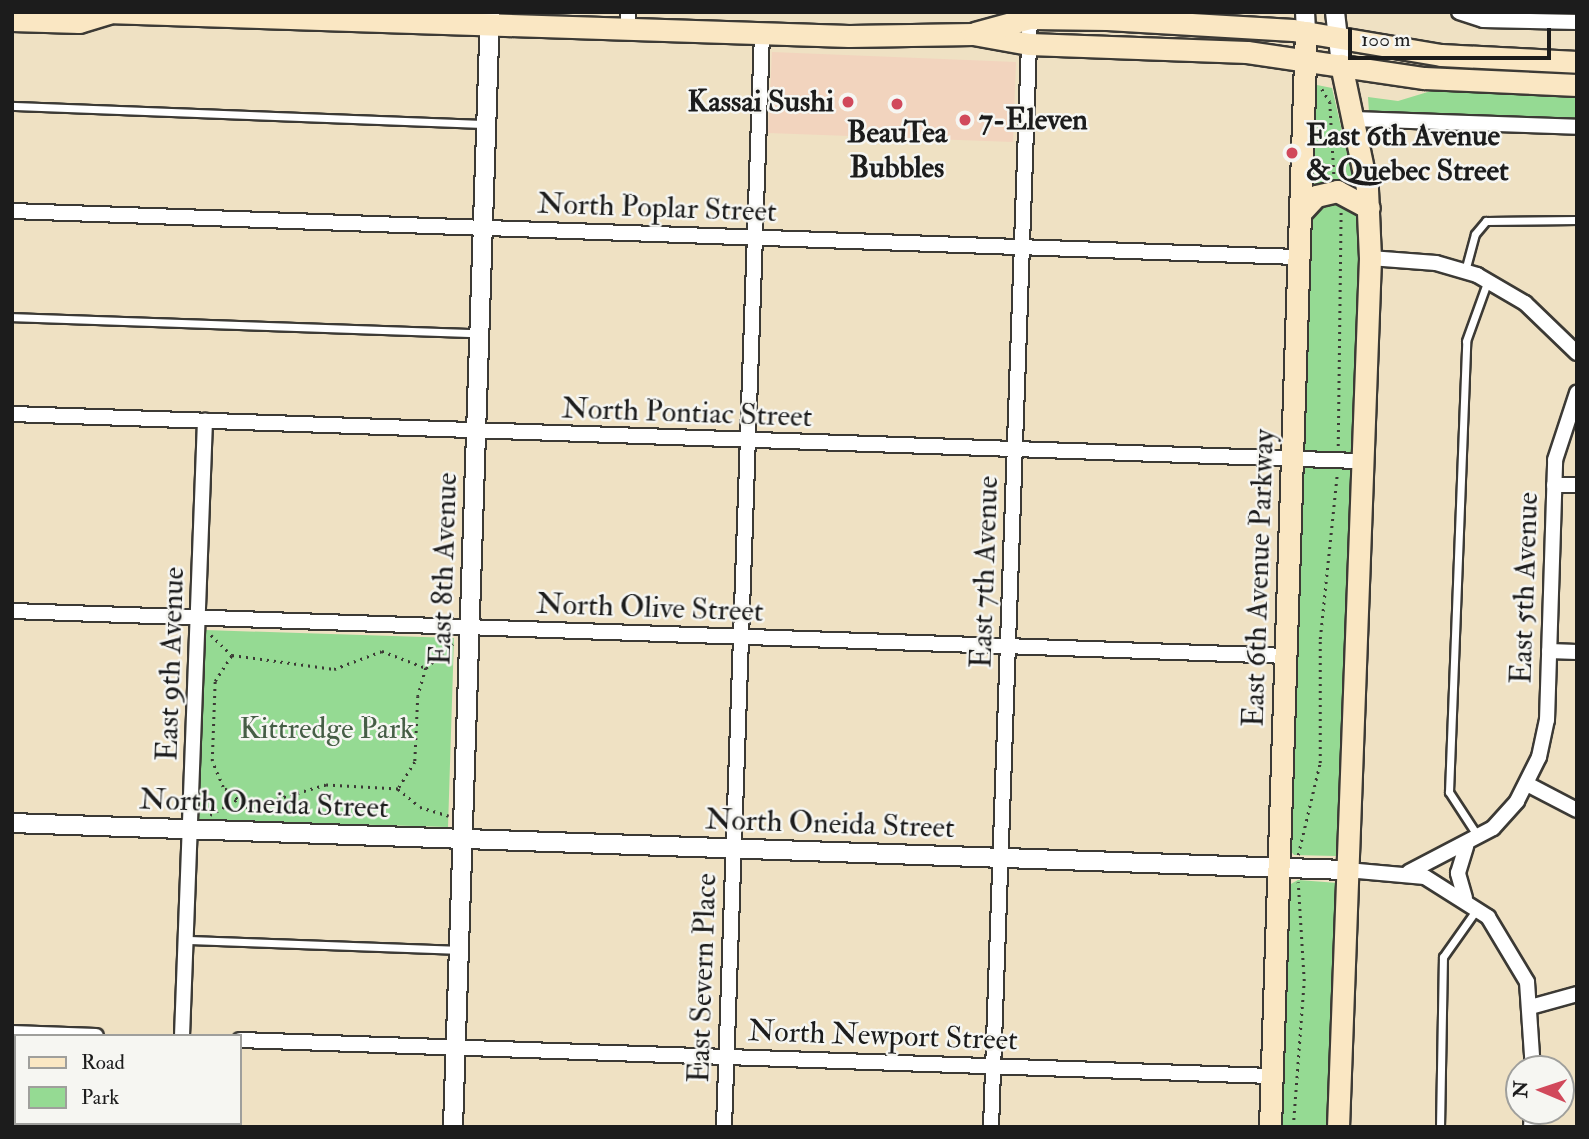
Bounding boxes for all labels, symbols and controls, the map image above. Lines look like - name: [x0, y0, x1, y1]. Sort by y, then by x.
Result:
- scale bar: [1351, 14, 1554, 58]
- text: 100 m: [1361, 26, 1411, 53]
- place label: Kassai Sushi: [688, 84, 834, 120]
- marker: Kassai Sushi: [840, 94, 856, 110]
- marker: BeauTea Bubbles: [889, 96, 905, 112]
- place label: 7-Eleven: [979, 102, 1088, 138]
- marker: 7-Eleven: [957, 112, 973, 128]
- place label: BeauTea Bubbles: [847, 115, 947, 186]
- place label: East 6th Avenue & Quebec Street: [1306, 118, 1509, 188]
- marker: East 6th Avenue & Quebec Street: [1284, 145, 1300, 161]
- street label: North Poplar Street: [537, 186, 777, 230]
- street label: North Pontiac Street: [561, 391, 813, 435]
- street label: East 6th Avenue Parkway: [1236, 428, 1282, 728]
- street label: East 8th Avenue: [423, 472, 465, 666]
- street label: East 7th Avenue: [964, 475, 1006, 669]
- street label: East 5th Avenue: [1504, 491, 1546, 685]
- street label: East 9th Avenue: [150, 566, 192, 762]
- street label: North Olive Street: [536, 586, 764, 630]
- park label: Kittredge Park: [240, 711, 414, 747]
- street label: North Oneida Street: [139, 782, 389, 826]
- street label: North Oneida Street: [705, 802, 955, 846]
- street label: East Severn Place: [681, 873, 725, 1083]
- street label: North Newport Street: [747, 1013, 1019, 1059]
- legend: [14, 1034, 242, 1125]
- text: Road: [81, 1049, 125, 1076]
- north arrow: [1505, 1055, 1575, 1125]
- text: N: [1509, 1080, 1533, 1098]
- text: Park: [81, 1084, 119, 1111]

